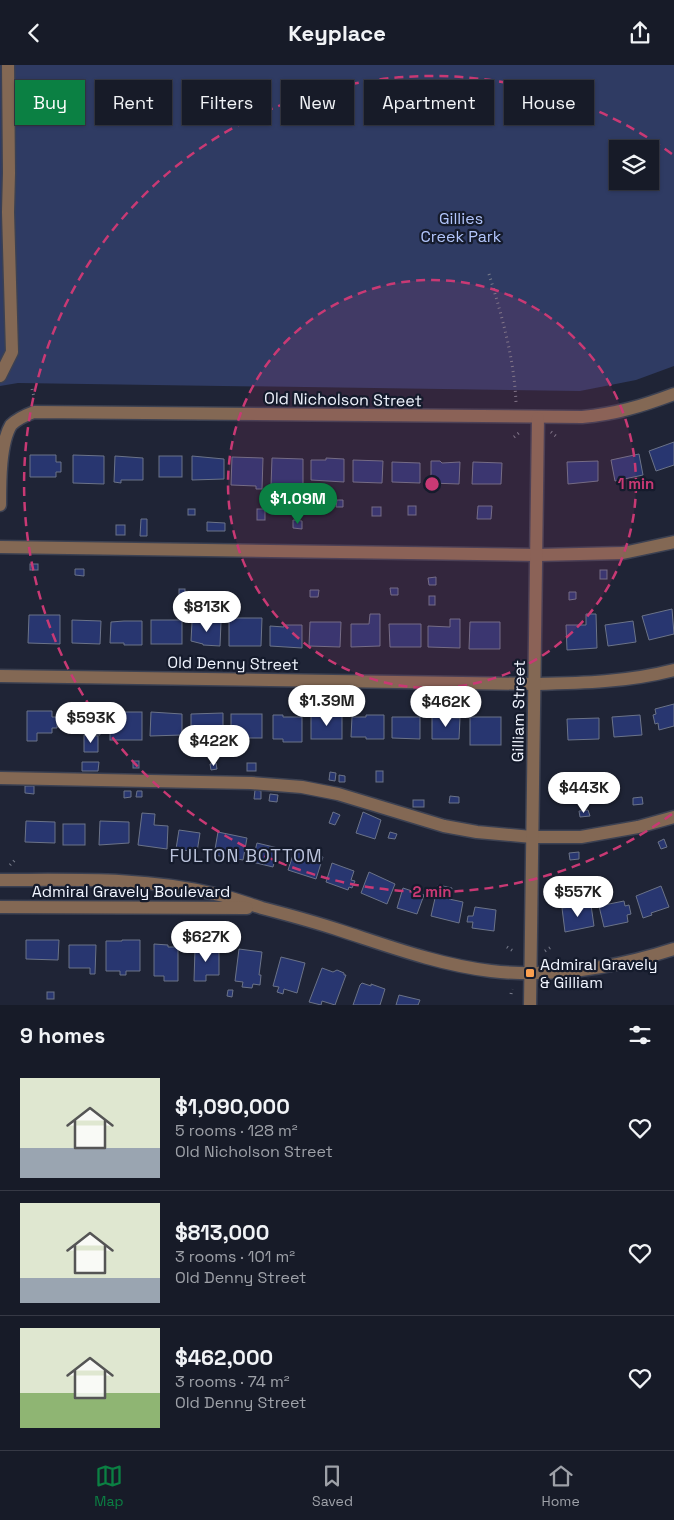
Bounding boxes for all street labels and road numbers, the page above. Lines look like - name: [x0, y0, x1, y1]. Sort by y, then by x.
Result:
- street label: Old Nicholson Street: [264, 388, 422, 411]
- street label: Old Denny Street: [167, 652, 299, 675]
- street label: Gilliam Street: [507, 660, 530, 762]
- street label: Admiral Gravely Boulevard: [32, 881, 230, 902]

